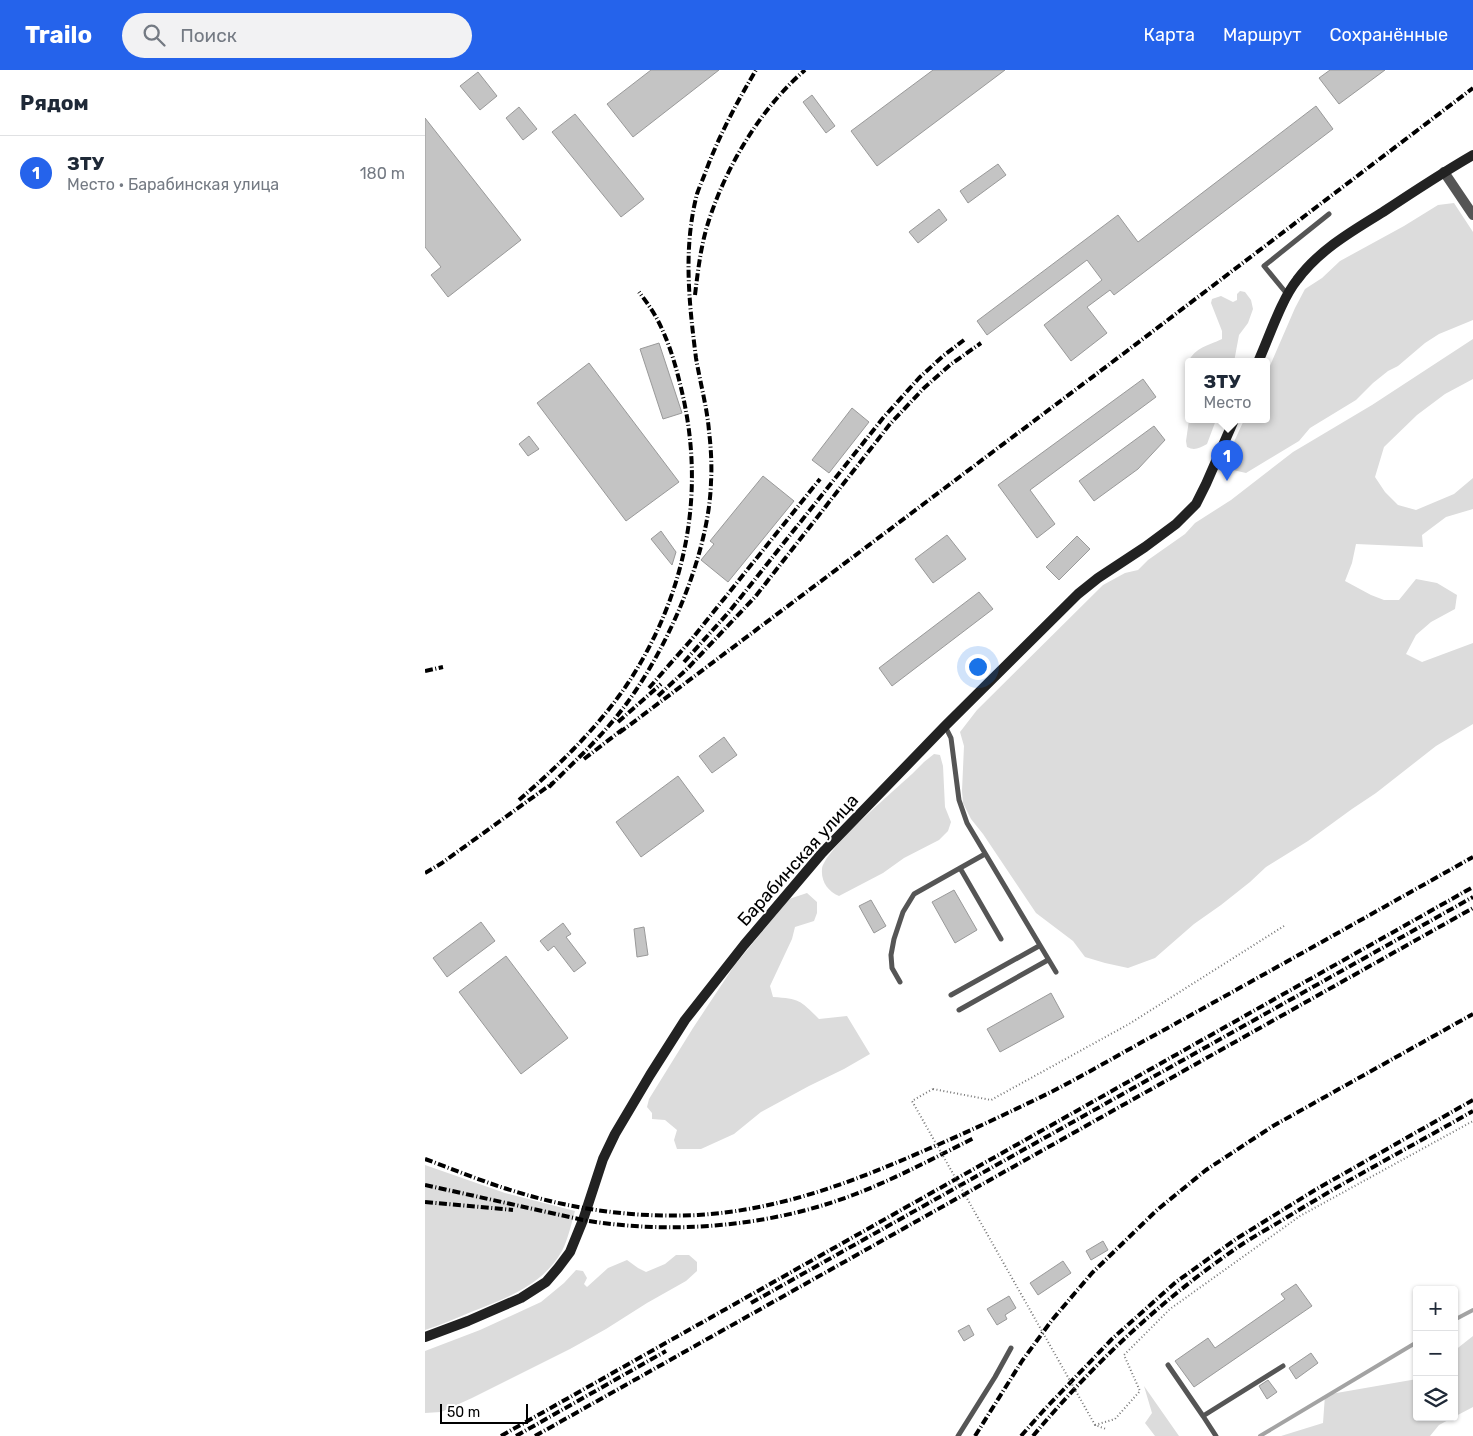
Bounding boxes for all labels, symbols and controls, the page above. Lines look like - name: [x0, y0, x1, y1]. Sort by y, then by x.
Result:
- search box: [122, 13, 472, 58]
- text: Trailo: [25, 21, 92, 49]
- icon: search: [140, 21, 168, 49]
- text: Поиск: [180, 24, 237, 47]
- text: Карта: [1144, 24, 1195, 46]
- text: Маршрут: [1223, 24, 1302, 46]
- text: Сохранённые: [1330, 24, 1448, 46]
- text: Рядом: [20, 90, 89, 115]
- text: ЗТУ: [67, 152, 104, 175]
- text: 1: [32, 164, 40, 183]
- text: 180 m: [360, 164, 405, 183]
- text: Место · Барабинская улица: [67, 175, 279, 194]
- popup: [1185, 358, 1270, 423]
- text: ЗТУ: [1204, 370, 1241, 393]
- text: Место: [1204, 393, 1251, 412]
- pin: 1: [1211, 440, 1243, 481]
- your location: [965, 654, 991, 680]
- street label: Барабинская улица: [733, 789, 863, 931]
- map controls: [1413, 1286, 1458, 1421]
- button: +: [1413, 1286, 1458, 1331]
- button: −: [1413, 1331, 1458, 1376]
- button: layers: [1413, 1376, 1458, 1421]
- scale bar: [440, 1401, 527, 1424]
- text: 50 m: [447, 1404, 480, 1421]

